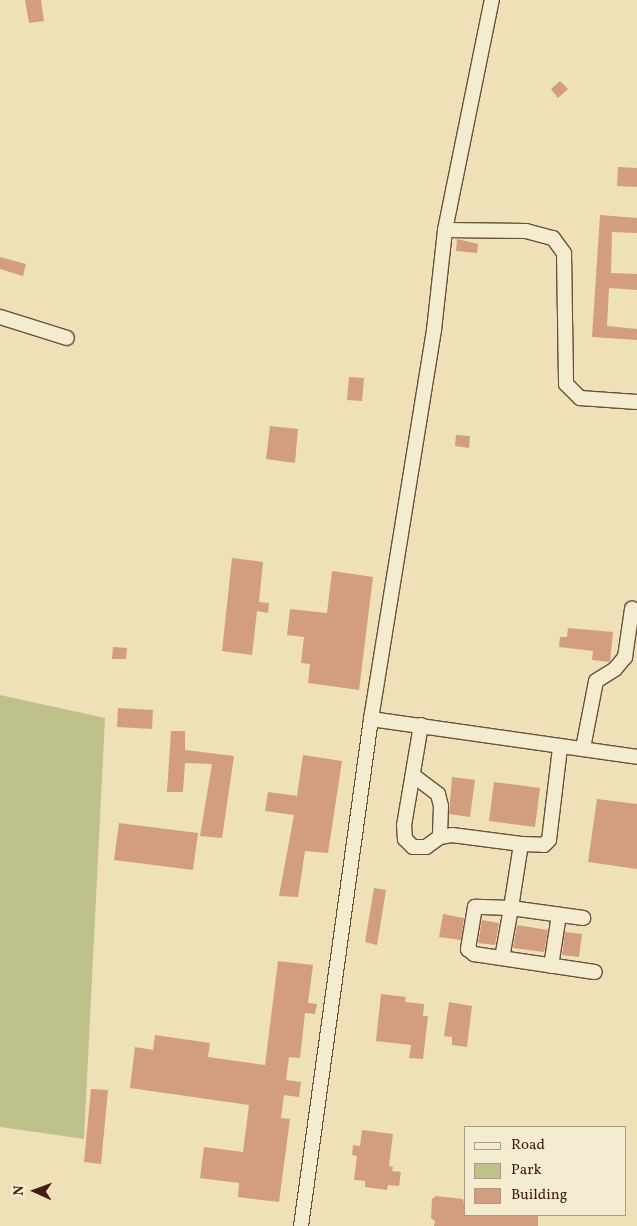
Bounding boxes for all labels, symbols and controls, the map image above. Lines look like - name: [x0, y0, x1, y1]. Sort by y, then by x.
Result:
- legend: [464, 1126, 627, 1216]
- text: Road: [511, 1135, 545, 1156]
- text: Park: [511, 1160, 542, 1181]
- north arrow: [10, 1166, 60, 1216]
- text: N: [10, 1185, 29, 1196]
- text: Building: [511, 1185, 567, 1206]

